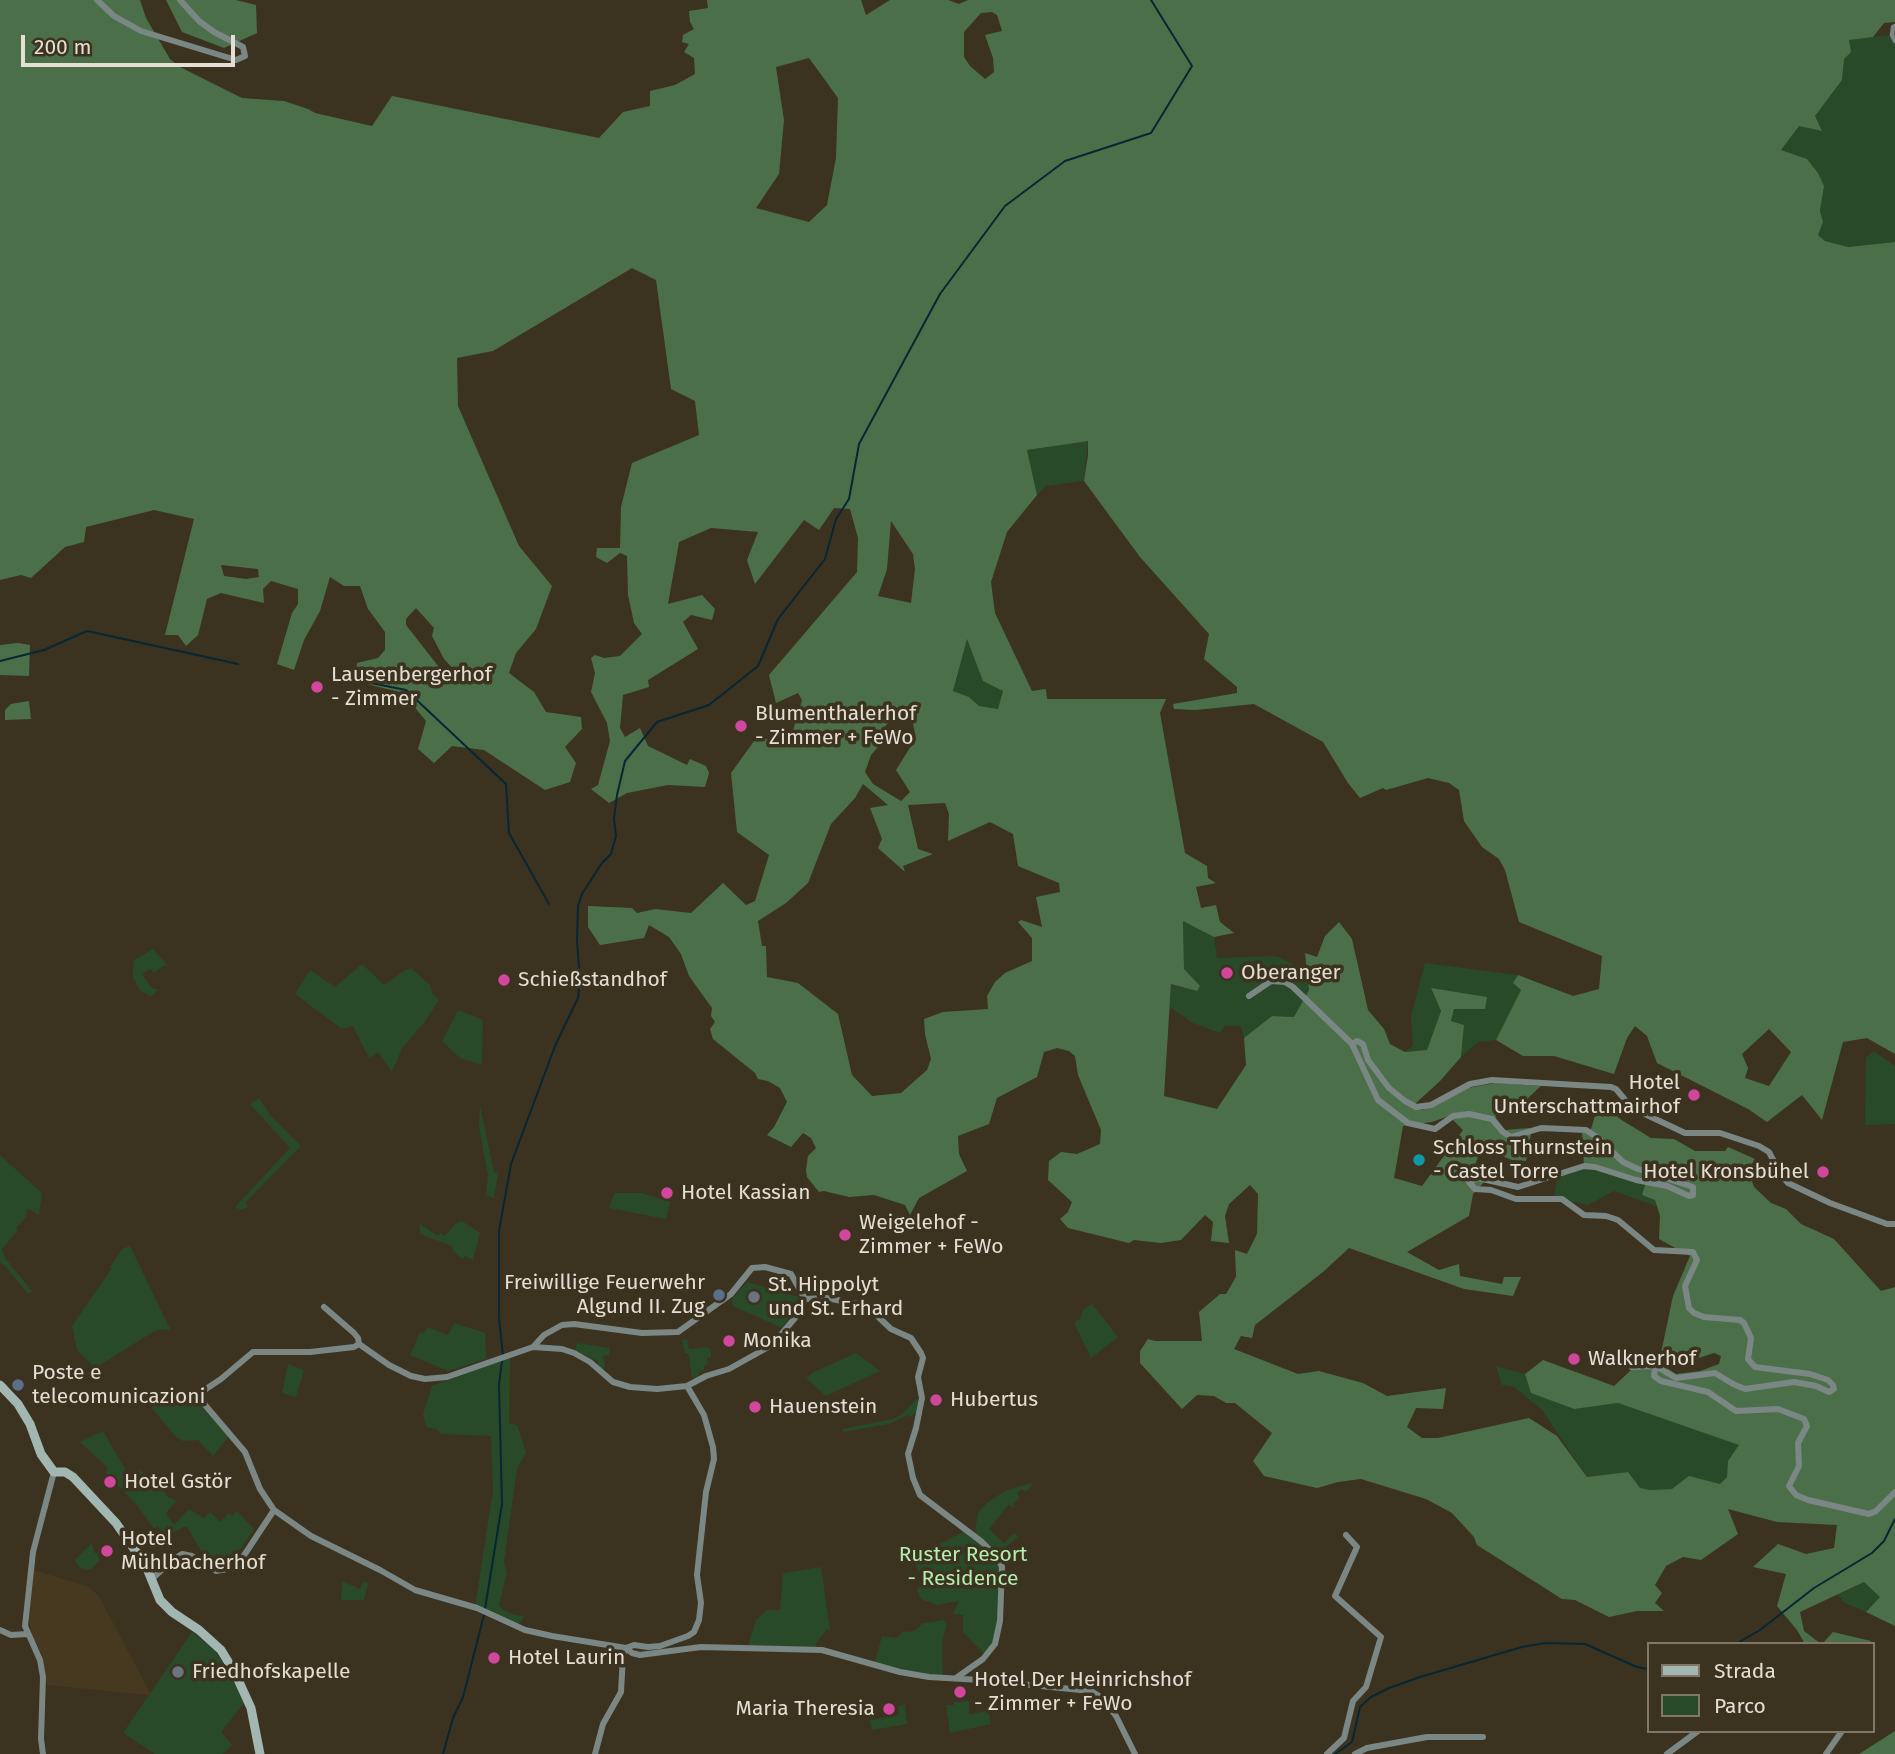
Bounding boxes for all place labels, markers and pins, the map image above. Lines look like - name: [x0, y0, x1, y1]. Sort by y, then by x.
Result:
- place label: Lausenbergerhof - Zimmer: [331, 662, 492, 712]
- marker: Lausenbergerhof - Zimmer: [309, 679, 325, 695]
- place label: Blumenthalerhof - Zimmer + FeWo: [755, 701, 916, 751]
- marker: Blumenthalerhof - Zimmer + FeWo: [733, 718, 749, 734]
- place label: Oberanger: [1241, 960, 1341, 986]
- marker: Oberanger: [1219, 965, 1235, 981]
- place label: Schießstandhof: [518, 967, 667, 993]
- marker: Schießstandhof: [496, 972, 512, 988]
- place label: Hotel Unterschattmairhof: [1493, 1070, 1680, 1120]
- marker: Hotel Unterschattmairhof: [1686, 1087, 1702, 1103]
- place label: Schloss Thurnstein - Castel Torre: [1433, 1135, 1613, 1185]
- marker: Schloss Thurnstein - Castel Torre: [1411, 1152, 1427, 1168]
- place label: Hotel Kronsbühel: [1643, 1159, 1809, 1185]
- marker: Hotel Kronsbühel: [1815, 1164, 1831, 1180]
- place label: Hotel Kassian: [681, 1180, 810, 1206]
- marker: Hotel Kassian: [659, 1185, 675, 1201]
- place label: Weigelehof - Zimmer + FeWo: [859, 1210, 1003, 1260]
- marker: Weigelehof - Zimmer + FeWo: [837, 1227, 853, 1243]
- place label: Freiwillige Feuerwehr Algund II. Zug: [504, 1270, 705, 1320]
- place label: St. Hippolyt und St. Erhard: [768, 1272, 903, 1322]
- marker: Freiwillige Feuerwehr Algund II. Zug: [711, 1287, 727, 1303]
- marker: St. Hippolyt und St. Erhard: [746, 1289, 762, 1305]
- place label: Monika: [743, 1328, 812, 1354]
- marker: Monika: [721, 1333, 737, 1349]
- place label: Walknerhof: [1588, 1346, 1696, 1372]
- marker: Walknerhof: [1566, 1351, 1582, 1367]
- place label: Poste e telecomunicazioni: [32, 1360, 205, 1410]
- marker: Poste e telecomunicazioni: [10, 1377, 26, 1393]
- place label: Hubertus: [950, 1387, 1038, 1413]
- marker: Hubertus: [928, 1392, 944, 1408]
- place label: Hauenstein: [769, 1394, 877, 1420]
- marker: Hauenstein: [747, 1399, 763, 1415]
- place label: Hotel Gstör: [124, 1469, 232, 1495]
- marker: Hotel Gstör: [102, 1474, 118, 1490]
- place label: Hotel Mühlbacherhof: [121, 1526, 265, 1576]
- marker: Hotel Mühlbacherhof: [99, 1543, 115, 1559]
- place label: Hotel Laurin: [508, 1645, 625, 1671]
- marker: Hotel Laurin: [486, 1650, 502, 1666]
- place label: Friedhofskapelle: [192, 1659, 350, 1685]
- marker: Friedhofskapelle: [170, 1664, 186, 1680]
- place label: Hotel Der Heinrichshof - Zimmer + FeWo: [974, 1667, 1191, 1717]
- marker: Hotel Der Heinrichshof - Zimmer + FeWo: [952, 1684, 968, 1700]
- place label: Maria Theresia: [736, 1696, 875, 1722]
- marker: Maria Theresia: [881, 1701, 897, 1717]

